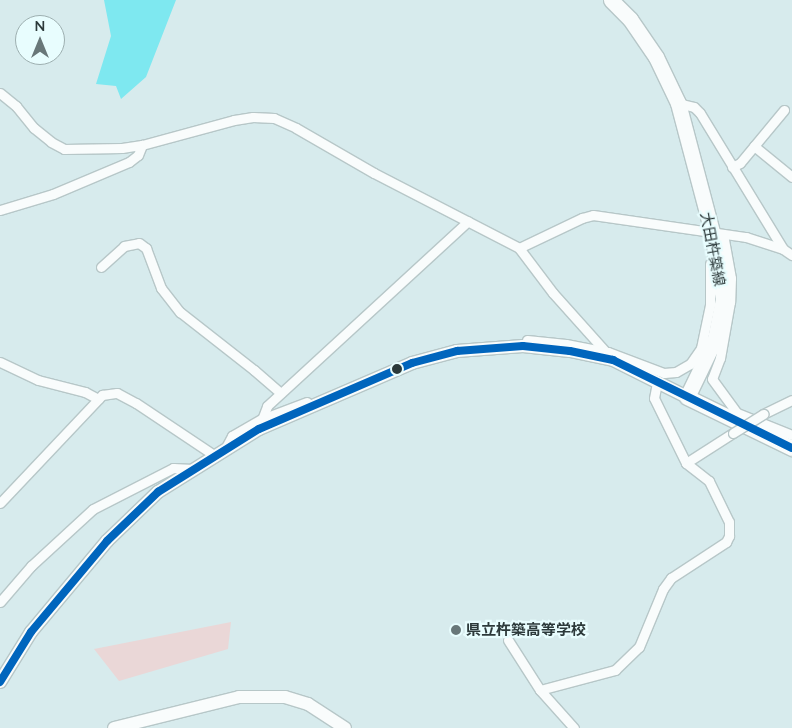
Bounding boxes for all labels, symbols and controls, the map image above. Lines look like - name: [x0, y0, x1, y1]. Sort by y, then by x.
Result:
- north arrow: [15, 15, 65, 65]
- text: N: [35, 17, 45, 34]
- street label: 大田杵築線: [697, 210, 729, 288]
- unlabelled marker: [392, 364, 402, 374]
- place label: 県立杵築高等学校: [466, 621, 586, 639]
- marker: 県立杵築高等学校: [450, 624, 462, 636]

